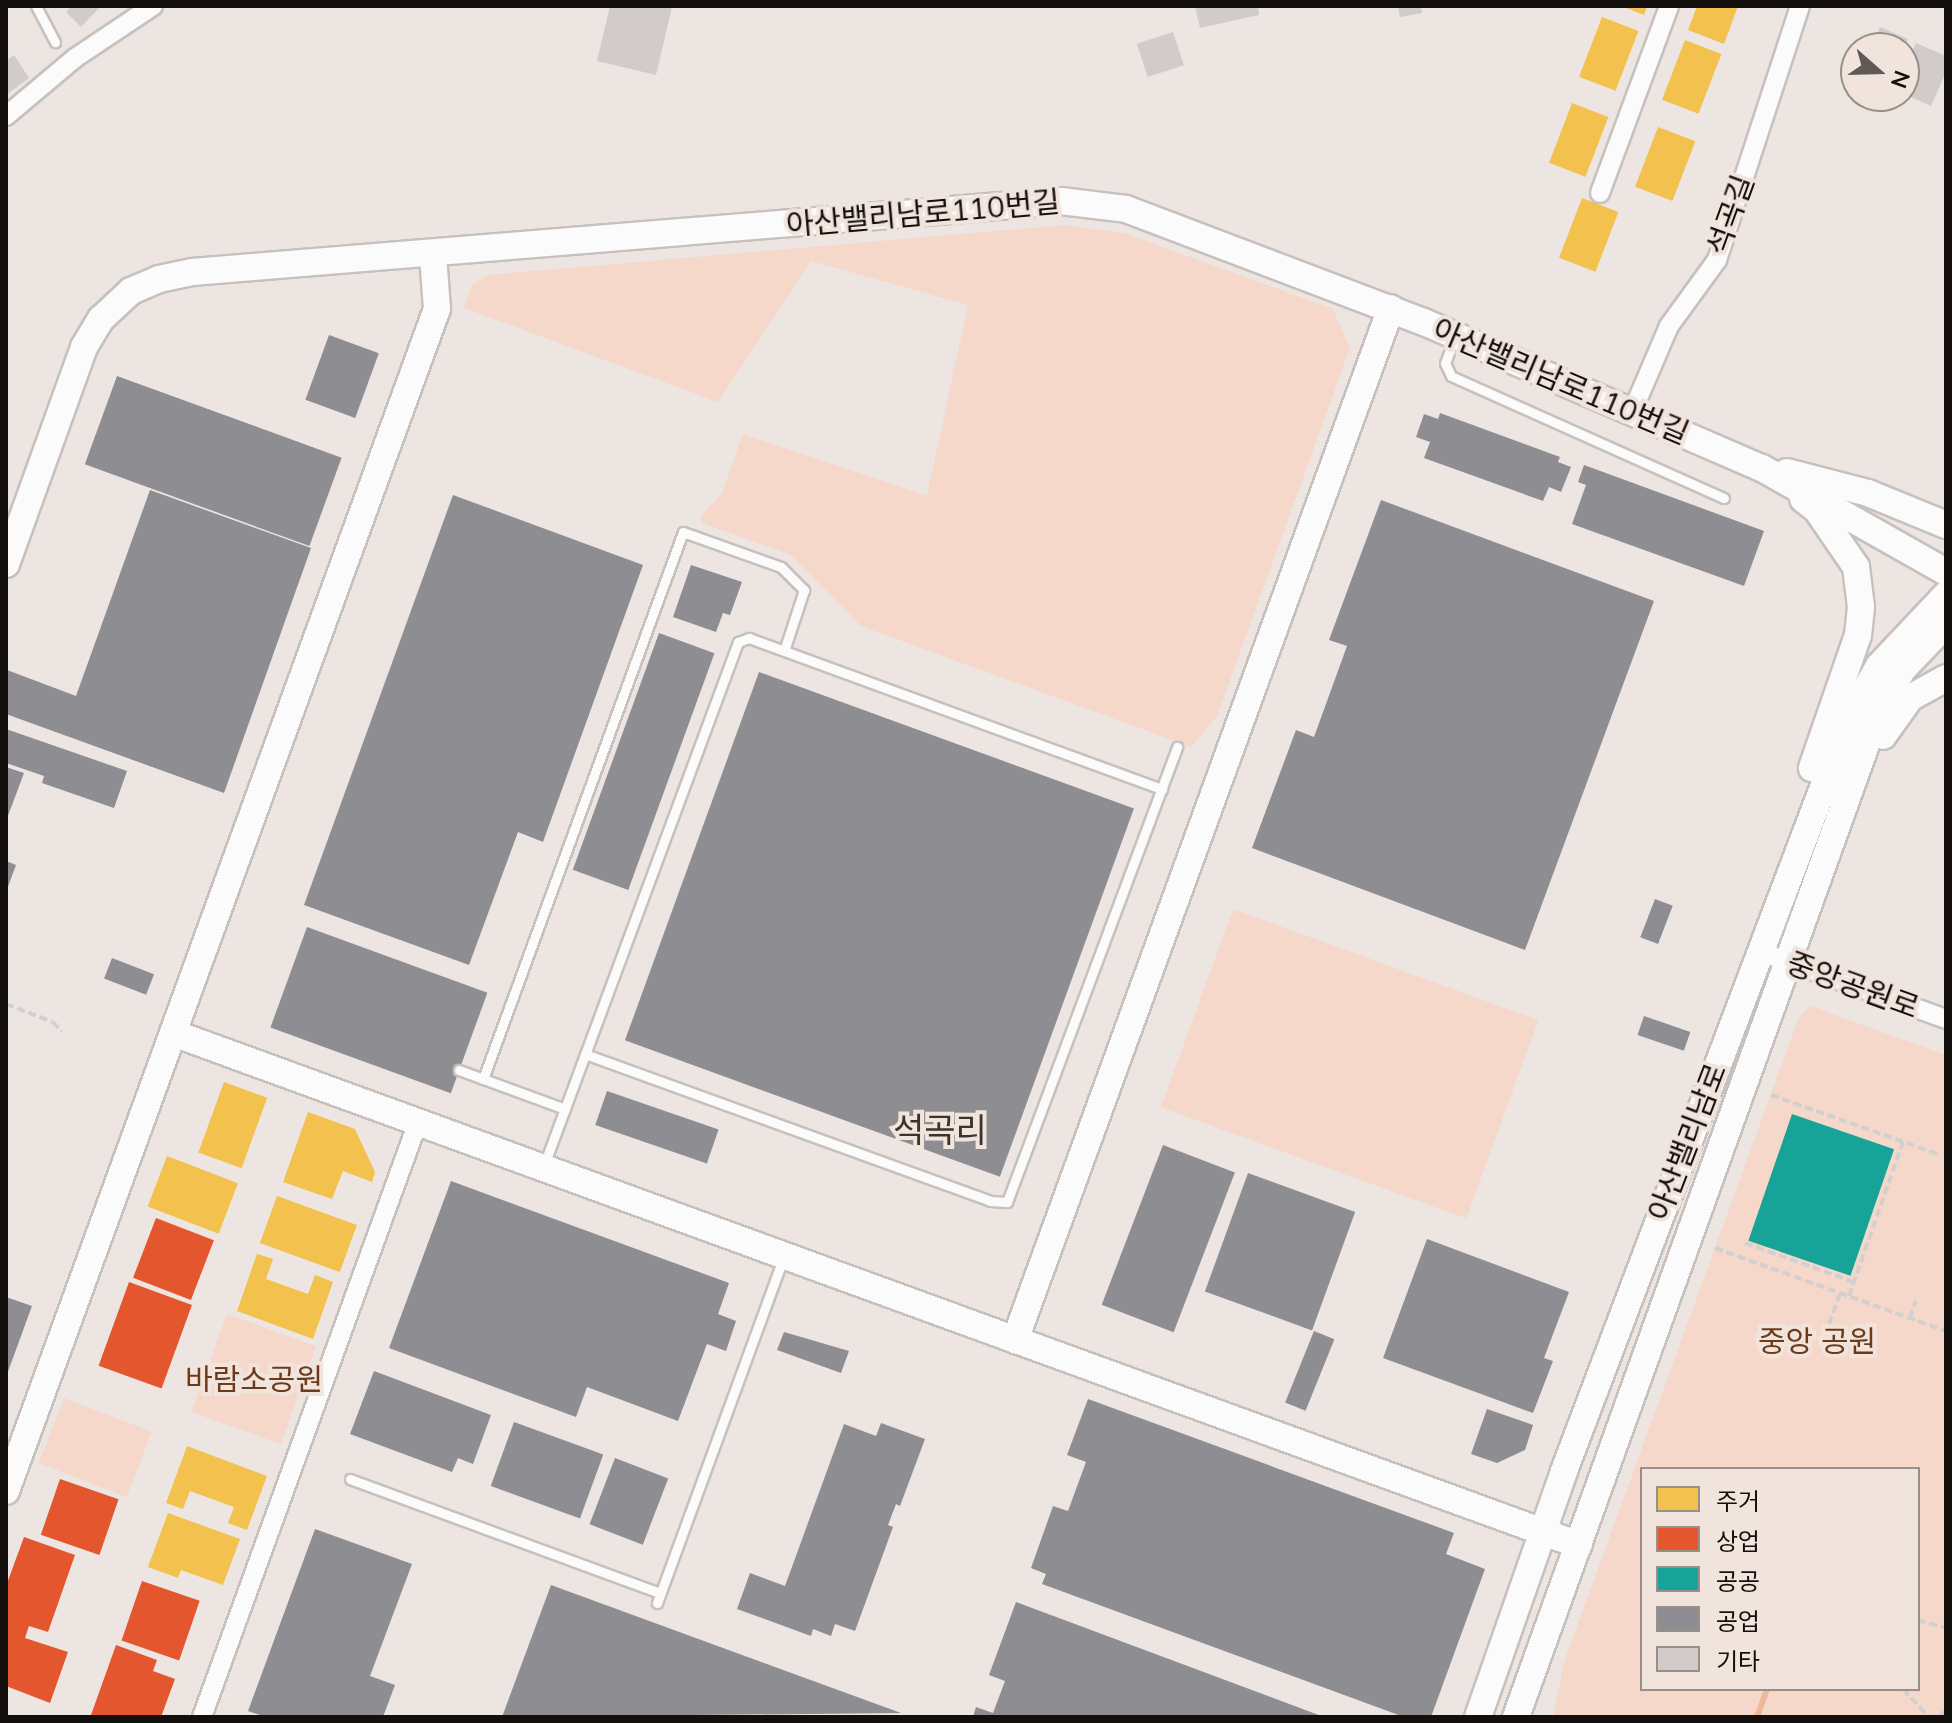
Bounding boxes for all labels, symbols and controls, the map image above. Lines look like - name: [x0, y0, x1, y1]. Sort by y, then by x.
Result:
- north arrow: [1840, 32, 1920, 112]
- text: N: [1885, 67, 1917, 92]
- street label: 석곡길: [1699, 170, 1761, 260]
- street label: 아산밸리남로110번길: [785, 183, 1061, 243]
- street label: 아산밸리남로110번길: [1427, 311, 1695, 451]
- street label: 중앙공원로: [1782, 944, 1924, 1026]
- street label: 아산밸리남로: [1641, 1058, 1733, 1226]
- district label: 석곡리: [893, 1110, 987, 1150]
- park label: 중앙 공원: [1758, 1323, 1876, 1359]
- park label: 바람소공원: [185, 1361, 323, 1397]
- legend: [1640, 1467, 1920, 1691]
- text: 주거: [1716, 1486, 1760, 1516]
- text: 상업: [1716, 1526, 1760, 1556]
- text: 공공: [1716, 1566, 1760, 1596]
- text: 공업: [1716, 1606, 1760, 1636]
- text: 기타: [1716, 1646, 1760, 1676]

